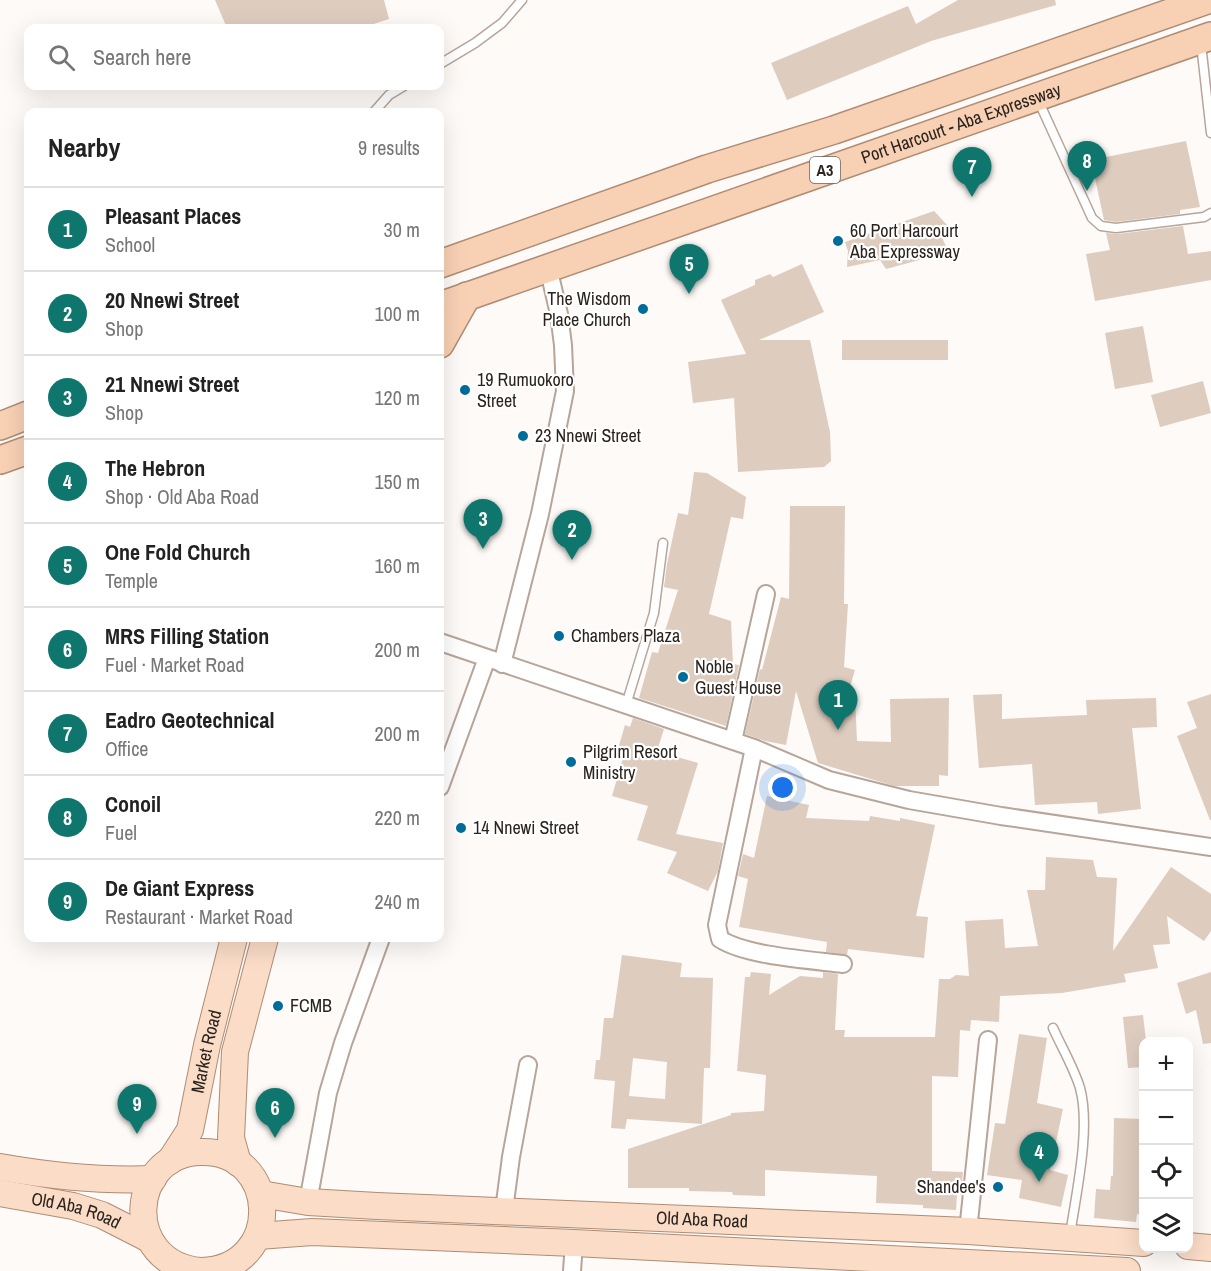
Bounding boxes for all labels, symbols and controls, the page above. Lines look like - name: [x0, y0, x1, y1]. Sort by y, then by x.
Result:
- search box: [24, 24, 444, 90]
- icon: search: [45, 41, 78, 74]
- text: Search here: [93, 42, 191, 72]
- street label: Port Harcourt - Aba Expressway: [857, 76, 1065, 170]
- text: Nearby: [48, 130, 120, 165]
- text: 9 results: [358, 134, 420, 161]
- pin: 8: [1068, 142, 1106, 191]
- pin: 7: [952, 148, 992, 197]
- road number: A3: [810, 157, 840, 183]
- text: Pleasant Places: [105, 201, 241, 231]
- text: 1: [63, 216, 72, 243]
- text: 30 m: [384, 216, 420, 243]
- place label: 60 Port Harcourt Aba Expressway: [849, 218, 961, 264]
- text: School: [105, 231, 155, 258]
- marker: 60 Port Harcourt Aba Expressway: [831, 234, 845, 248]
- pin: 5: [670, 244, 708, 294]
- text: 20 Nnewi Street: [105, 285, 239, 315]
- place label: The Wisdom Place Church: [542, 286, 631, 332]
- text: 2: [63, 300, 72, 327]
- text: 100 m: [374, 300, 420, 327]
- marker: The Wisdom Place Church: [636, 302, 650, 316]
- text: Shop: [105, 315, 143, 342]
- place label: 19 Rumuokoro Street: [477, 367, 574, 413]
- text: 21 Nnewi Street: [105, 369, 239, 399]
- marker: 19 Rumuokoro Street: [458, 383, 472, 397]
- text: 3: [63, 384, 72, 411]
- text: 120 m: [374, 384, 420, 411]
- text: Shop: [105, 399, 143, 426]
- place label: 23 Nnewi Street: [535, 423, 641, 448]
- marker: 23 Nnewi Street: [516, 429, 530, 443]
- text: The Hebron: [105, 453, 205, 483]
- text: 4: [63, 468, 72, 495]
- text: 150 m: [374, 468, 420, 495]
- text: Shop · Old Aba Road: [105, 483, 259, 510]
- pin: 3: [464, 500, 502, 549]
- pin: 2: [552, 510, 592, 560]
- text: One Fold Church: [105, 537, 250, 567]
- text: 5: [63, 552, 72, 579]
- text: 160 m: [374, 552, 420, 579]
- text: Temple: [105, 567, 158, 594]
- text: MRS Filling Station: [105, 621, 269, 651]
- place label: Chambers Plaza: [571, 623, 680, 648]
- marker: Chambers Plaza: [552, 629, 566, 643]
- text: 6: [63, 636, 72, 663]
- text: 200 m: [374, 636, 420, 663]
- text: Fuel · Market Road: [105, 651, 244, 678]
- place label: Noble Guest House: [695, 654, 781, 700]
- marker: Noble Guest House: [676, 670, 690, 684]
- pin: 1: [818, 680, 858, 730]
- text: Eadro Geotechnical: [105, 705, 274, 735]
- text: 7: [63, 720, 72, 747]
- text: 200 m: [374, 720, 420, 747]
- text: Office: [105, 735, 148, 762]
- place label: Pilgrim Resort Ministry: [583, 739, 677, 785]
- marker: Pilgrim Resort Ministry: [564, 755, 578, 769]
- your location: [768, 773, 797, 802]
- text: Conoil: [105, 789, 161, 819]
- text: 8: [63, 804, 72, 831]
- text: 220 m: [374, 804, 420, 831]
- place label: 14 Nnewi Street: [473, 815, 579, 840]
- text: Fuel: [105, 819, 137, 846]
- marker: 14 Nnewi Street: [454, 821, 468, 835]
- text: De Giant Express: [105, 873, 254, 903]
- text: 9: [63, 888, 72, 915]
- text: 240 m: [374, 888, 420, 915]
- text: Restaurant · Market Road: [105, 903, 293, 930]
- place label: FCMB: [290, 993, 332, 1018]
- marker: FCMB: [271, 999, 285, 1013]
- street label: Market Road: [185, 1007, 227, 1095]
- map controls: [1139, 1037, 1193, 1253]
- button: +: [1139, 1037, 1193, 1091]
- pin: 9: [118, 1084, 156, 1134]
- pin: 6: [256, 1088, 294, 1138]
- button: −: [1139, 1091, 1193, 1145]
- pin: 4: [1020, 1132, 1058, 1182]
- button: locate: [1139, 1145, 1193, 1199]
- place label: Shandee's: [917, 1174, 986, 1199]
- marker: Shandee's: [991, 1180, 1005, 1194]
- street label: Old Aba Road: [29, 1186, 125, 1235]
- button: layers: [1139, 1199, 1193, 1253]
- street label: Old Aba Road: [655, 1205, 748, 1234]

